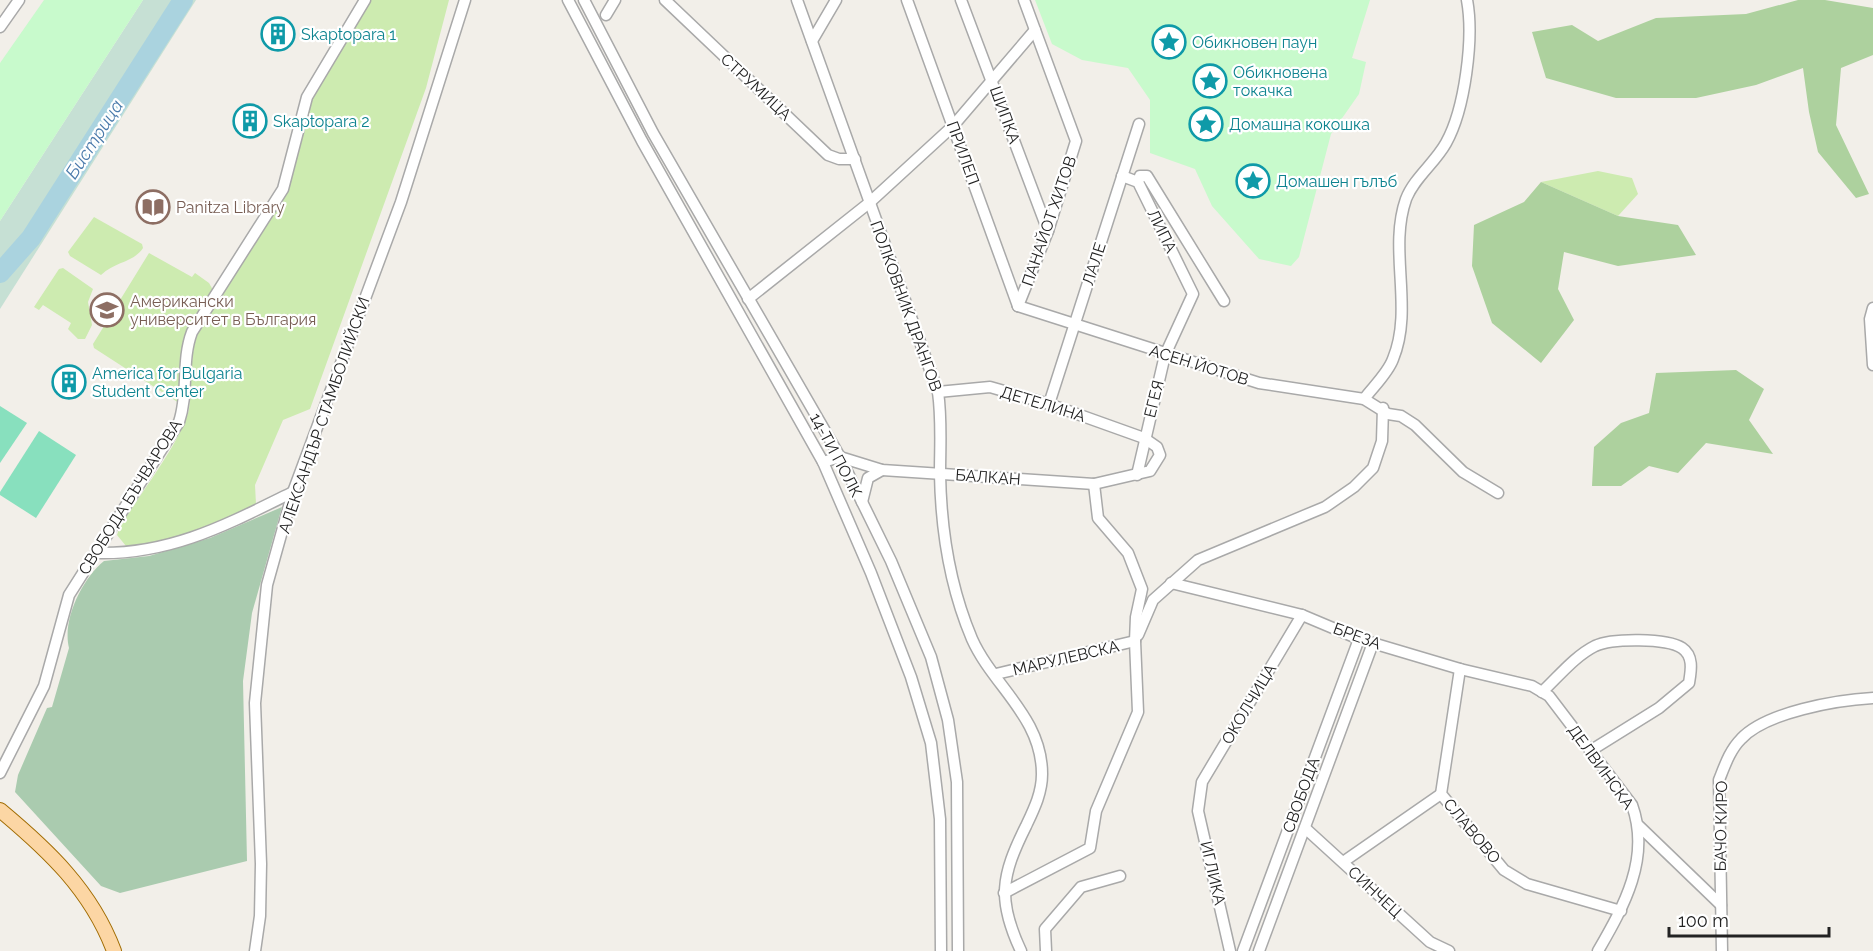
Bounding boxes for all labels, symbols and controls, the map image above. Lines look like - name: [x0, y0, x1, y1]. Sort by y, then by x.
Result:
- building icon: Skaptopara 1: [260, 16, 296, 52]
- place icon: Обикновен паун: [1151, 24, 1187, 60]
- place label: Skaptopara 1: [301, 25, 396, 44]
- place label: Обикновен паун: [1192, 33, 1317, 52]
- street label: СТРУМИЦА: [717, 50, 795, 125]
- place icon: Обикновена токачка: [1192, 63, 1228, 99]
- place label: Обикновена токачка: [1233, 63, 1327, 100]
- street label: ШИПКА: [986, 84, 1024, 146]
- water label: Бистрица: [61, 95, 127, 182]
- building icon: Skaptopara 2: [232, 103, 268, 139]
- place icon: Домашна кокошка: [1188, 106, 1224, 142]
- place label: Skaptopara 2: [273, 112, 370, 131]
- place label: Домашна кокошка: [1229, 115, 1370, 134]
- street label: ПРИЛЕП: [943, 119, 983, 187]
- street label: ПАНАЙОТ ХИТОВ: [1018, 153, 1080, 289]
- place icon: Домашен гълъб: [1235, 163, 1271, 199]
- place label: Домашен гълъб: [1276, 172, 1397, 191]
- library icon: Panitza Library: [135, 189, 171, 225]
- place label: Panitza Library: [176, 198, 285, 217]
- street label: ЛИПА: [1143, 206, 1181, 256]
- street label: ПОЛКОВНИК ДРАНГОВ: [866, 218, 946, 394]
- street label: ЛАЛЕ: [1078, 240, 1110, 288]
- school or university icon: Американски университет в България: [89, 292, 125, 328]
- place label: Американски университет в България: [130, 292, 316, 329]
- street label: АЛЕКСАНДЪР СТАМБОЛИЙСКИ: [275, 294, 373, 536]
- street label: АСЕН ЙОТОВ: [1147, 341, 1251, 389]
- building icon: America for Bulgaria Student Center: [51, 364, 87, 400]
- place label: America for Bulgaria Student Center: [92, 364, 242, 401]
- street label: ЕГЕЯ: [1140, 378, 1168, 420]
- street label: ДЕТЕЛИНА: [998, 382, 1088, 426]
- street label: 14-ТИ ПОЛК: [806, 410, 866, 500]
- street label: СВОБОДА БЪЧВАРОВА: [74, 416, 186, 578]
- street label: БАЛКАН: [955, 465, 1021, 489]
- street label: БРЕЗА: [1331, 619, 1384, 653]
- street label: МАРУЛЕВСКА: [1011, 636, 1121, 679]
- street label: ОКОЛЧИЦА: [1218, 660, 1280, 748]
- street label: ДЕЛВИНСКА: [1564, 721, 1638, 813]
- street label: СВОБОДА: [1279, 755, 1323, 835]
- street label: БАЧО КИРО: [1711, 781, 1731, 871]
- street label: СЛАВОВО: [1439, 795, 1505, 867]
- street label: ИГЛИКА: [1196, 839, 1230, 907]
- street label: СИНЧЕЦ: [1344, 862, 1406, 922]
- scale bar: [1669, 900, 1830, 938]
- text: 100 m: [1678, 910, 1729, 931]

